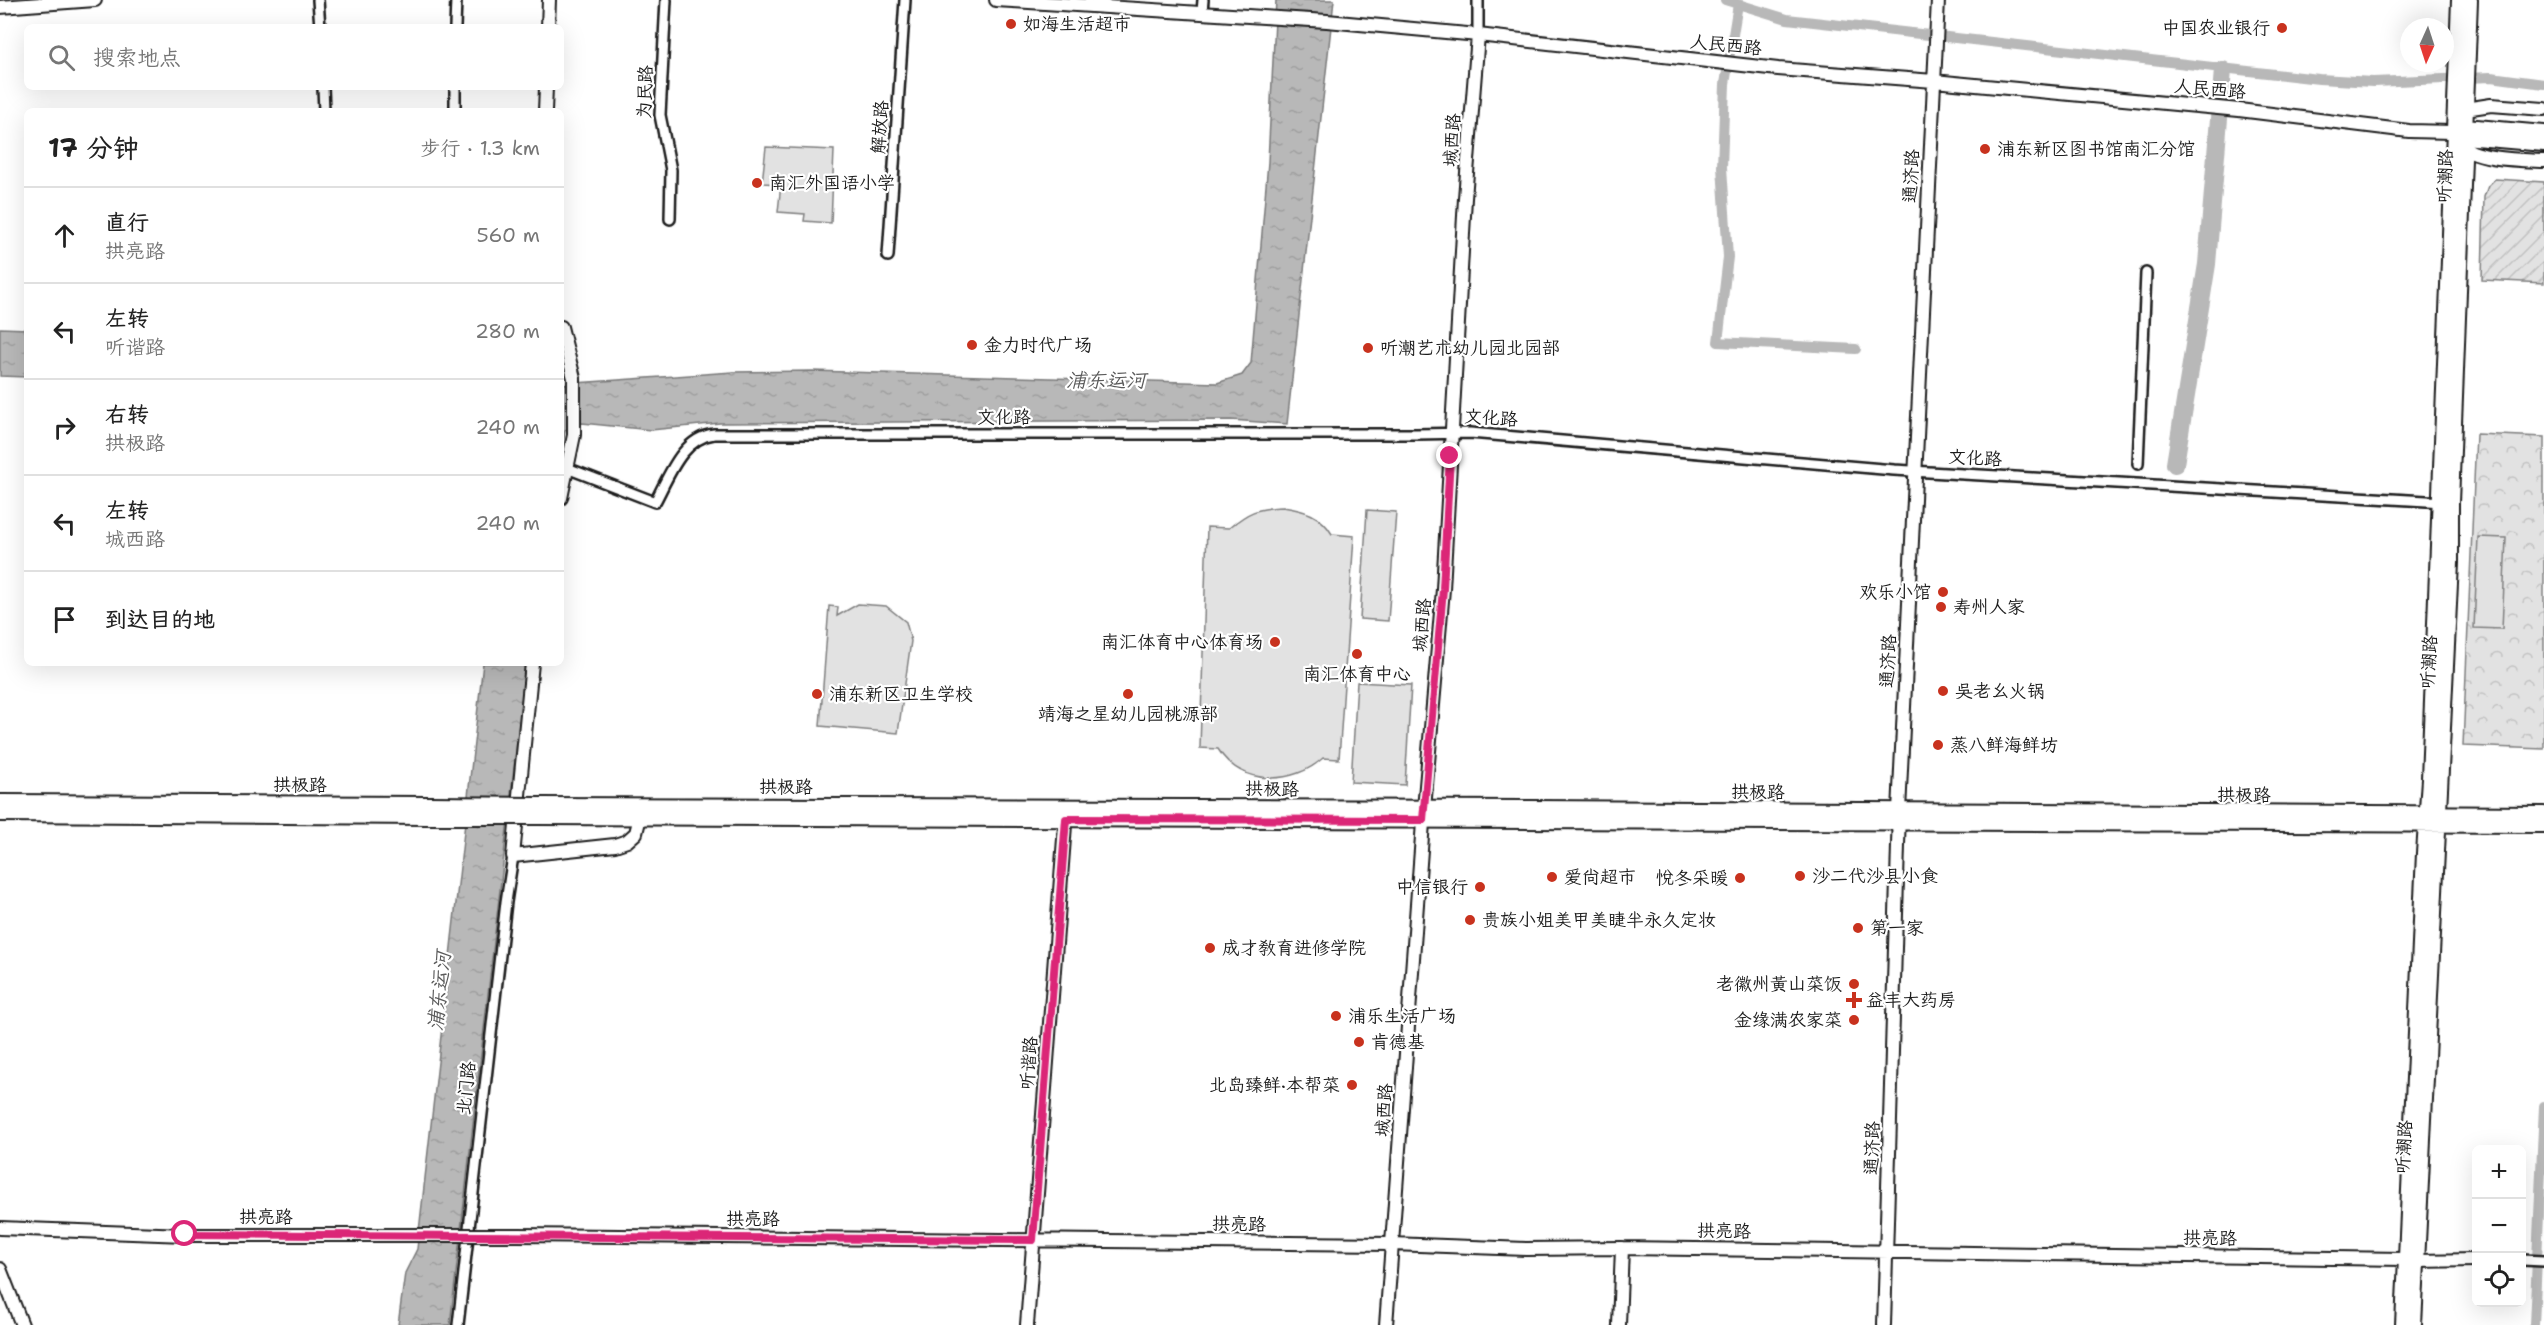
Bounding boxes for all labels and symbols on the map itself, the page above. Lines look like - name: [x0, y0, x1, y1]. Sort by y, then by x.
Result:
- place label: 如海生活超市: [1023, 12, 1131, 36]
- place label: 中国农业银行: [2162, 16, 2270, 40]
- marker: 如海生活超市: [1004, 17, 1018, 31]
- north arrow: [2400, 18, 2454, 72]
- marker: 中国农业银行: [2275, 21, 2289, 35]
- street label: 人民西路: [1689, 29, 1763, 61]
- street label: 为民路: [632, 65, 658, 119]
- street label: 人民西路: [2173, 74, 2247, 104]
- street label: 解放路: [866, 99, 894, 155]
- street label: 城西路: [1438, 112, 1466, 168]
- place label: 浦东新区图书馆南汇分馆: [1997, 137, 2195, 161]
- marker: 浦东新区图书馆南汇分馆: [1978, 142, 1992, 156]
- street label: 通济路: [1898, 148, 1924, 204]
- street label: 听潮路: [2432, 149, 2458, 203]
- place label: 南汇外国语小学: [769, 171, 895, 195]
- marker: 南汇外国语小学: [750, 176, 764, 190]
- place label: 金力时代广场: [984, 333, 1092, 357]
- place label: 听潮艺术幼儿园北园部: [1380, 336, 1560, 360]
- marker: 金力时代广场: [965, 338, 979, 352]
- marker: 听潮艺术幼儿园北园部: [1361, 341, 1375, 355]
- water label: 浦东运河: [1066, 367, 1149, 393]
- street label: 文化路: [1463, 404, 1519, 432]
- street label: 文化路: [977, 405, 1031, 429]
- route end: [1436, 442, 1462, 468]
- street label: 文化路: [1947, 445, 2003, 471]
- place label: 欢乐小馆: [1859, 580, 1931, 604]
- marker: 欢乐小馆: [1936, 585, 1950, 599]
- place label: 寿州人家: [1953, 595, 2025, 619]
- street label: 城西路: [1408, 597, 1436, 653]
- marker: 寿州人家: [1934, 600, 1948, 614]
- place label: 南汇体育中心体育场: [1101, 630, 1263, 654]
- street label: 通济路: [1875, 633, 1901, 689]
- street label: 听潮路: [2416, 634, 2442, 690]
- marker: 南汇体育中心体育场: [1268, 635, 1282, 649]
- marker: 南汇体育中心: [1350, 647, 1364, 661]
- place label: 南汇体育中心: [1303, 662, 1411, 686]
- place label: 吴老幺火锅: [1955, 679, 2045, 703]
- place label: 浦东新区卫生学校: [829, 682, 973, 706]
- marker: 吴老幺火锅: [1936, 684, 1950, 698]
- marker: 浦东新区卫生学校: [810, 687, 824, 701]
- marker: 靖海之星幼儿园桃源部: [1121, 687, 1135, 701]
- place label: 靖海之星幼儿园桃源部: [1038, 702, 1218, 726]
- place label: 蒸八鲜海鲜坊: [1950, 733, 2058, 757]
- marker: 蒸八鲜海鲜坊: [1931, 738, 1945, 752]
- street label: 拱极路: [273, 773, 327, 797]
- street label: 拱极路: [759, 775, 813, 799]
- street label: 拱极路: [1245, 777, 1299, 801]
- street label: 拱极路: [1731, 780, 1785, 804]
- street label: 拱极路: [2217, 783, 2271, 807]
- place label: 沙二代沙县小食: [1812, 864, 1938, 888]
- place label: 爱尚超市: [1564, 865, 1636, 889]
- place label: 悦冬采暖: [1656, 866, 1728, 890]
- marker: 沙二代沙县小食: [1793, 869, 1807, 883]
- marker: 爱尚超市: [1545, 870, 1559, 884]
- marker: 悦冬采暖: [1733, 871, 1747, 885]
- place label: 中信银行: [1396, 875, 1468, 899]
- marker: 中信银行: [1473, 880, 1487, 894]
- place label: 贵族小姐美甲美睫半永久定妆: [1482, 908, 1716, 932]
- marker: 贵族小姐美甲美睫半永久定妆: [1463, 913, 1477, 927]
- place label: 第一家: [1870, 916, 1924, 940]
- marker: 第一家: [1851, 921, 1865, 935]
- place label: 成才教育进修学院: [1222, 936, 1366, 960]
- marker: 成才教育进修学院: [1203, 941, 1217, 955]
- water label: 浦东运河: [422, 947, 456, 1032]
- place label: 老徽州黄山菜饭: [1716, 972, 1842, 996]
- marker: 老徽州黄山菜饭: [1847, 977, 1861, 991]
- place label: 益丰大药房: [1866, 988, 1956, 1012]
- marker: 益丰大药房: [1847, 993, 1861, 1007]
- place label: 浦乐生活广场: [1348, 1004, 1456, 1028]
- place label: 金缘满农家菜: [1734, 1008, 1842, 1032]
- marker: 浦乐生活广场: [1329, 1009, 1343, 1023]
- marker: 金缘满农家菜: [1847, 1013, 1861, 1027]
- place label: 肯德基: [1371, 1030, 1425, 1054]
- street label: 听谐路: [1015, 1035, 1043, 1091]
- marker: 肯德基: [1352, 1035, 1366, 1049]
- street label: 北门路: [451, 1060, 481, 1116]
- place label: 北岛臻鲜·本帮菜: [1209, 1073, 1340, 1097]
- marker: 北岛臻鲜·本帮菜: [1345, 1078, 1359, 1092]
- street label: 城西路: [1370, 1082, 1398, 1138]
- street label: 听潮路: [2391, 1119, 2417, 1175]
- street label: 通济路: [1859, 1121, 1885, 1175]
- street label: 拱亮路: [239, 1205, 293, 1229]
- street label: 拱亮路: [726, 1207, 780, 1231]
- street label: 拱亮路: [1212, 1212, 1266, 1236]
- street label: 拱亮路: [1697, 1219, 1751, 1243]
- route start: [171, 1220, 197, 1246]
- street label: 拱亮路: [2183, 1226, 2237, 1250]

